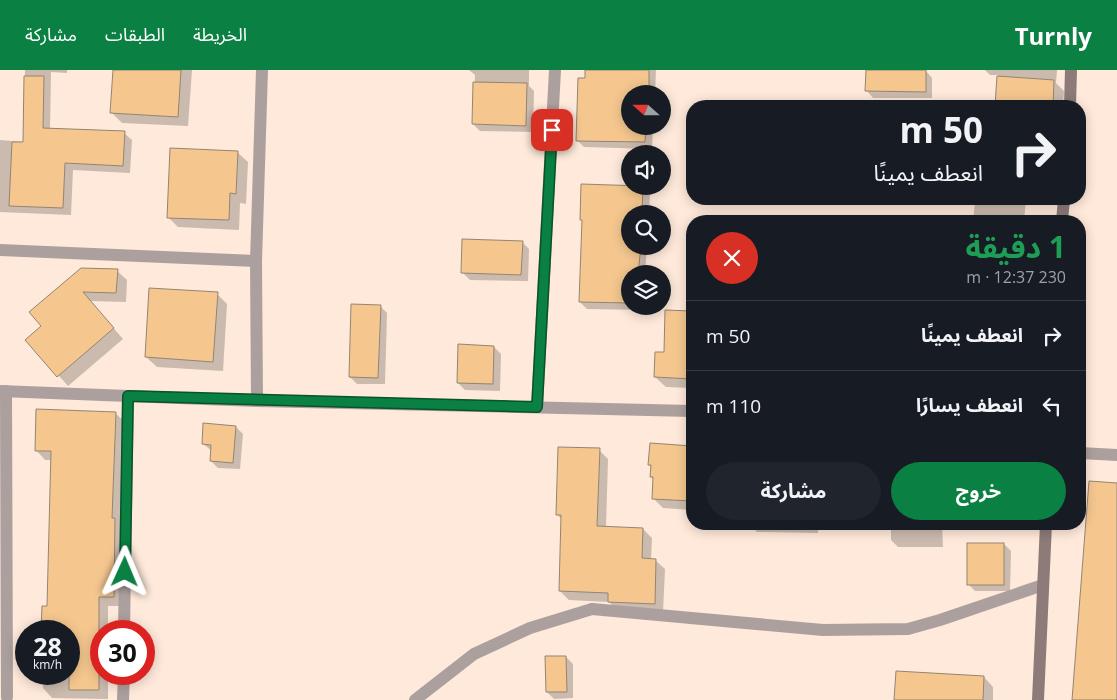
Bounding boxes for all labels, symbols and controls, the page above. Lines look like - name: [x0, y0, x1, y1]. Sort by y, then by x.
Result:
- text: Turnly: [1015, 19, 1092, 52]
- text: مشاركة: [25, 22, 77, 46]
- text: الطبقات: [105, 22, 165, 46]
- text: الخريطة: [193, 22, 247, 46]
- north arrow: [621, 85, 671, 135]
- map controls: [621, 85, 671, 315]
- text: 50 m: [900, 106, 983, 153]
- pin: [531, 109, 573, 151]
- icon: arrive: [538, 116, 566, 144]
- icon: right: [1001, 120, 1066, 185]
- button: sound: [621, 145, 671, 195]
- text: انعطف يمينًا: [873, 157, 983, 187]
- button: search: [621, 205, 671, 255]
- text: 1 دقيقة: [966, 226, 1066, 267]
- button: close: [706, 232, 758, 284]
- button: layers: [621, 265, 671, 315]
- text: 230 m · 12:37: [966, 266, 1066, 288]
- text: انعطف يمينًا: [921, 322, 1023, 348]
- icon: right: [1038, 322, 1066, 350]
- text: 50 m: [706, 323, 750, 349]
- text: انعطف يسارًا: [916, 392, 1023, 418]
- icon: left: [1038, 392, 1066, 420]
- text: 110 m: [706, 393, 761, 419]
- button: مشاركة: [706, 462, 881, 520]
- button: خروج: [891, 462, 1066, 520]
- position arrow: [98, 545, 150, 597]
- speed limit sign: 30: [90, 620, 155, 685]
- text: 28: [33, 629, 62, 663]
- text: km/h: [33, 656, 62, 673]

